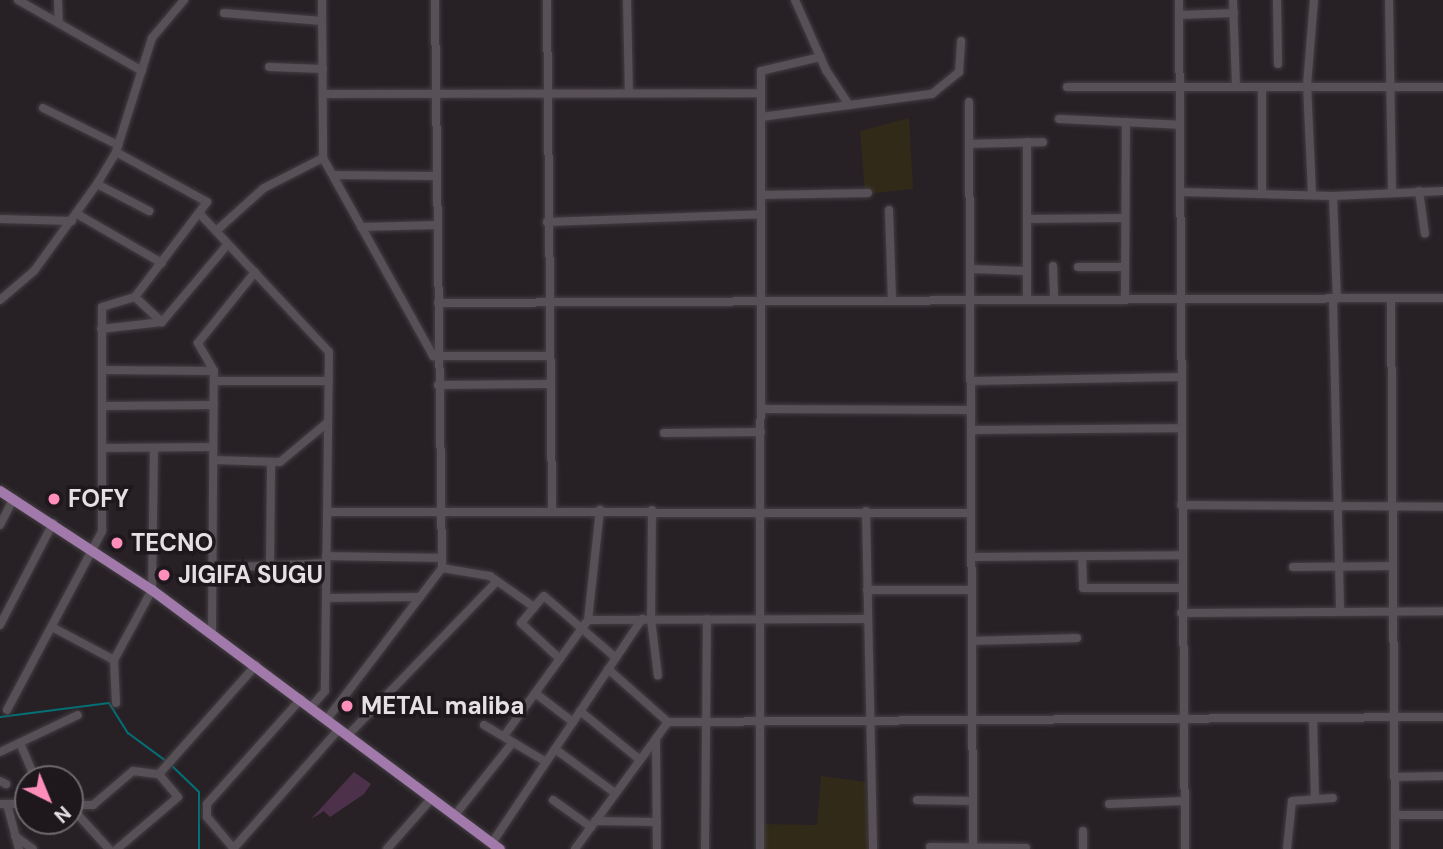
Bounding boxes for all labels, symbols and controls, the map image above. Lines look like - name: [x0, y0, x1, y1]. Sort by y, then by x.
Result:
- place label: FOFY: [68, 485, 129, 513]
- marker: FOFY: [46, 491, 62, 507]
- place label: TECNO: [131, 529, 213, 557]
- marker: TECNO: [109, 535, 125, 551]
- place label: JIGIFA SUGU: [178, 561, 323, 589]
- marker: JIGIFA SUGU: [156, 567, 172, 583]
- place label: METAL maliba: [361, 692, 524, 720]
- marker: METAL maliba: [339, 698, 355, 714]
- north arrow: [14, 765, 84, 835]
- text: N: [49, 800, 76, 828]

